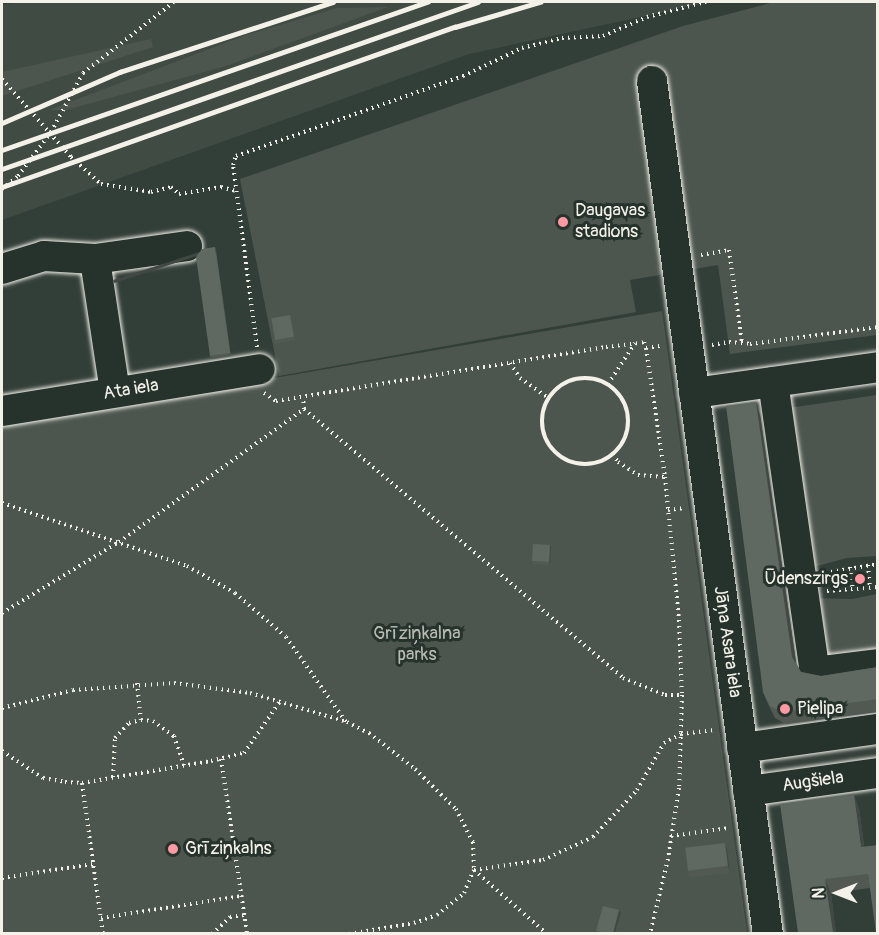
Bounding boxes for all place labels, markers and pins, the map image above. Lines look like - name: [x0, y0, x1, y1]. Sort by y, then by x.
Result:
- place label: Daugavas stadions: [575, 201, 645, 244]
- marker: Daugavas stadions: [556, 215, 570, 229]
- place label: Ūdenszirgs: [764, 568, 848, 590]
- marker: Ūdenszirgs: [853, 572, 867, 586]
- place label: Pielipa: [797, 698, 843, 720]
- marker: Pielipa: [778, 702, 792, 716]
- place label: Grīziņkalns: [185, 838, 272, 860]
- marker: Grīziņkalns: [166, 842, 180, 856]

